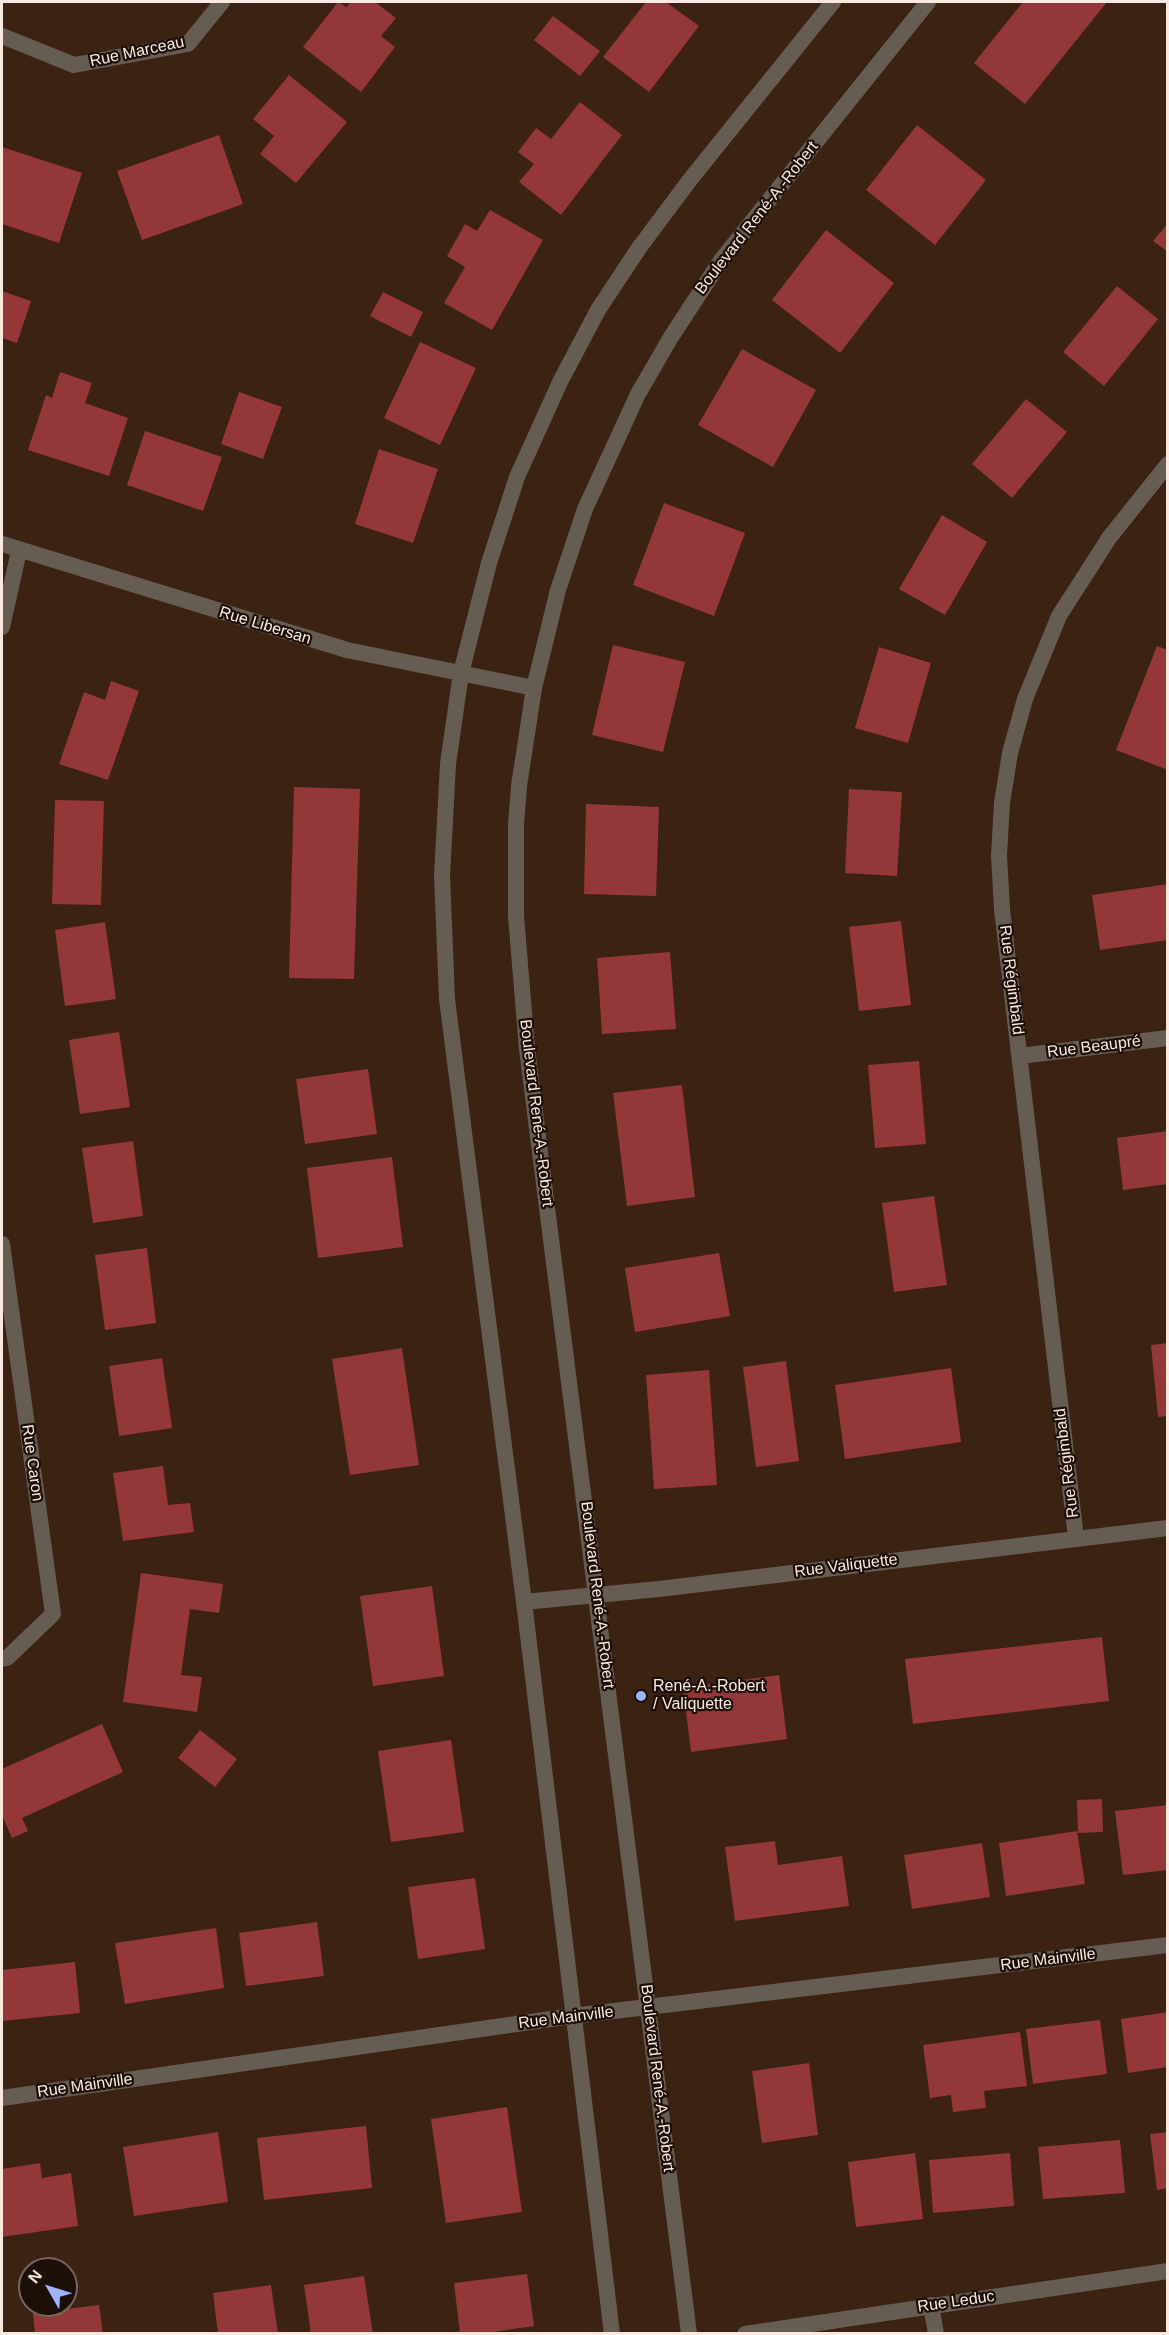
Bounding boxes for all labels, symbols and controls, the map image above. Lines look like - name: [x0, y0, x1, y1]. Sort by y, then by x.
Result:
- street label: Rue Marceau: [88, 33, 186, 71]
- street label: Boulevard René-A.-Robert: [691, 138, 823, 298]
- street label: Rue Libersan: [217, 603, 313, 649]
- street label: Rue Régimbald: [995, 924, 1027, 1036]
- street label: Boulevard René-A.-Robert: [515, 1018, 557, 1208]
- street label: Rue Beaupré: [1046, 1032, 1142, 1062]
- street label: Rue Régimbald: [1051, 1407, 1083, 1519]
- street label: Rue Caron: [17, 1423, 47, 1503]
- street label: Boulevard René-A.-Robert: [576, 1500, 618, 1690]
- street label: Rue Valiquette: [793, 1550, 899, 1582]
- place label: René-A.-Robert / Valiquette: [653, 1677, 765, 1715]
- marker: René-A.-Robert / Valiquette: [634, 1689, 648, 1703]
- street label: Rue Mainville: [999, 1945, 1097, 1975]
- street label: Boulevard René-A.-Robert: [636, 1983, 678, 2173]
- street label: Rue Mainville: [517, 2003, 615, 2033]
- street label: Rue Mainville: [36, 2070, 134, 2102]
- north arrow: [18, 2257, 78, 2317]
- text: N: [25, 2267, 45, 2286]
- street label: Rue Leduc: [916, 2287, 996, 2317]

